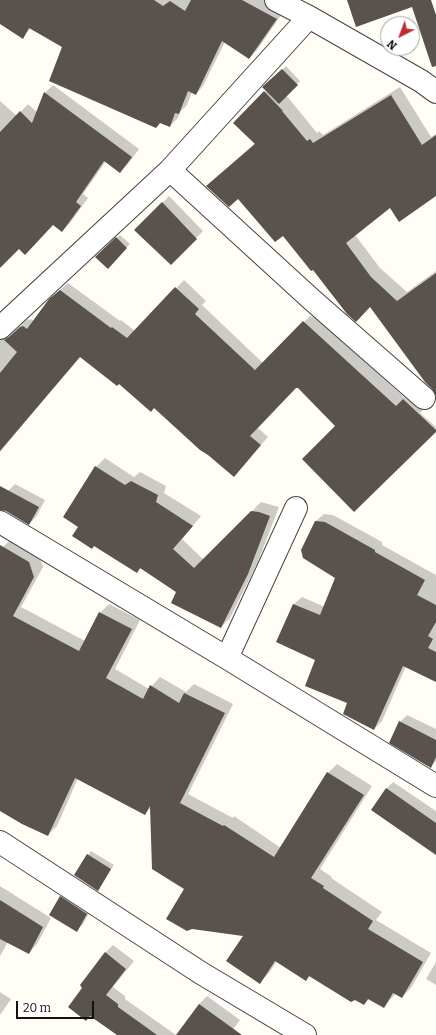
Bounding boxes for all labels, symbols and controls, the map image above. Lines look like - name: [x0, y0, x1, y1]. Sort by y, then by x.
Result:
- north arrow: [380, 16, 420, 56]
- text: N: [385, 37, 400, 52]
- scale bar: [18, 993, 96, 1019]
- text: 20 m: [23, 1001, 51, 1015]

